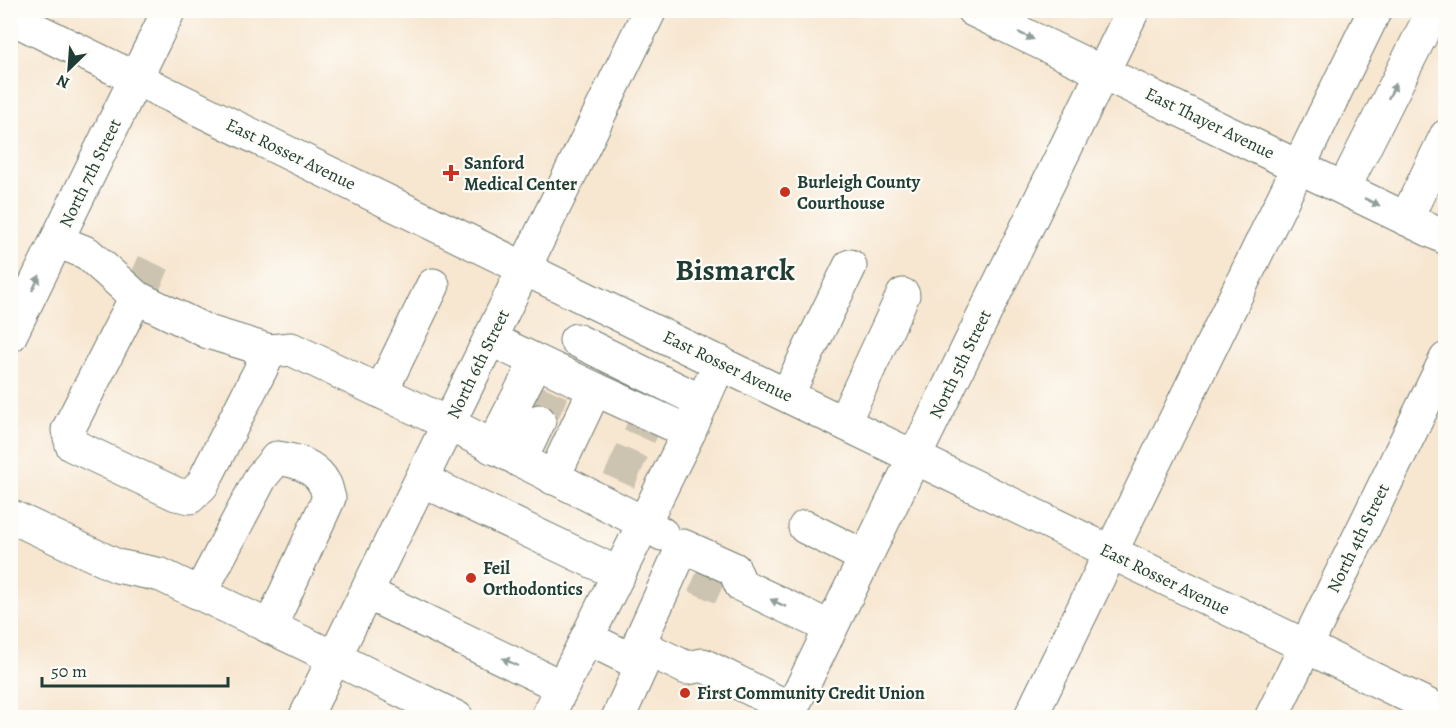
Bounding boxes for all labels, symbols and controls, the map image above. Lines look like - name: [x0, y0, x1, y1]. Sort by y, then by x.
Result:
- one-way arrow: [1018, 31, 1035, 40]
- north arrow: [39, 39, 99, 99]
- text: N: [53, 69, 73, 94]
- street label: East Thayer Avenue: [1141, 81, 1279, 165]
- one-way arrow: [1388, 83, 1397, 100]
- street label: East Rosser Avenue: [222, 112, 360, 196]
- street label: North 7th Street: [53, 114, 127, 232]
- place label: Sanford Medical Center: [464, 151, 578, 196]
- marker: Sanford Medical Center: [442, 164, 460, 182]
- place label: Burleigh County Courthouse: [797, 170, 921, 215]
- marker: Burleigh County Courthouse: [778, 185, 792, 199]
- one-way arrow: [1364, 198, 1381, 207]
- district label: Bismarck: [675, 250, 795, 290]
- one-way arrow: [31, 274, 41, 292]
- street label: North 6th Street: [441, 305, 515, 423]
- street label: North 5th Street: [923, 305, 997, 423]
- street label: East Rosser Avenue: [659, 324, 797, 408]
- street label: North 4th Street: [1321, 479, 1395, 597]
- street label: East Rosser Avenue: [1096, 537, 1234, 621]
- place label: Feil Orthodontics: [483, 556, 583, 601]
- marker: Feil Orthodontics: [464, 571, 478, 585]
- one-way arrow: [769, 598, 786, 608]
- scale bar: [42, 650, 228, 688]
- one-way arrow: [501, 657, 518, 666]
- text: 50 m: [51, 659, 87, 683]
- place label: First Community Credit Union: [697, 681, 925, 705]
- marker: First Community Credit Union: [678, 686, 692, 700]

